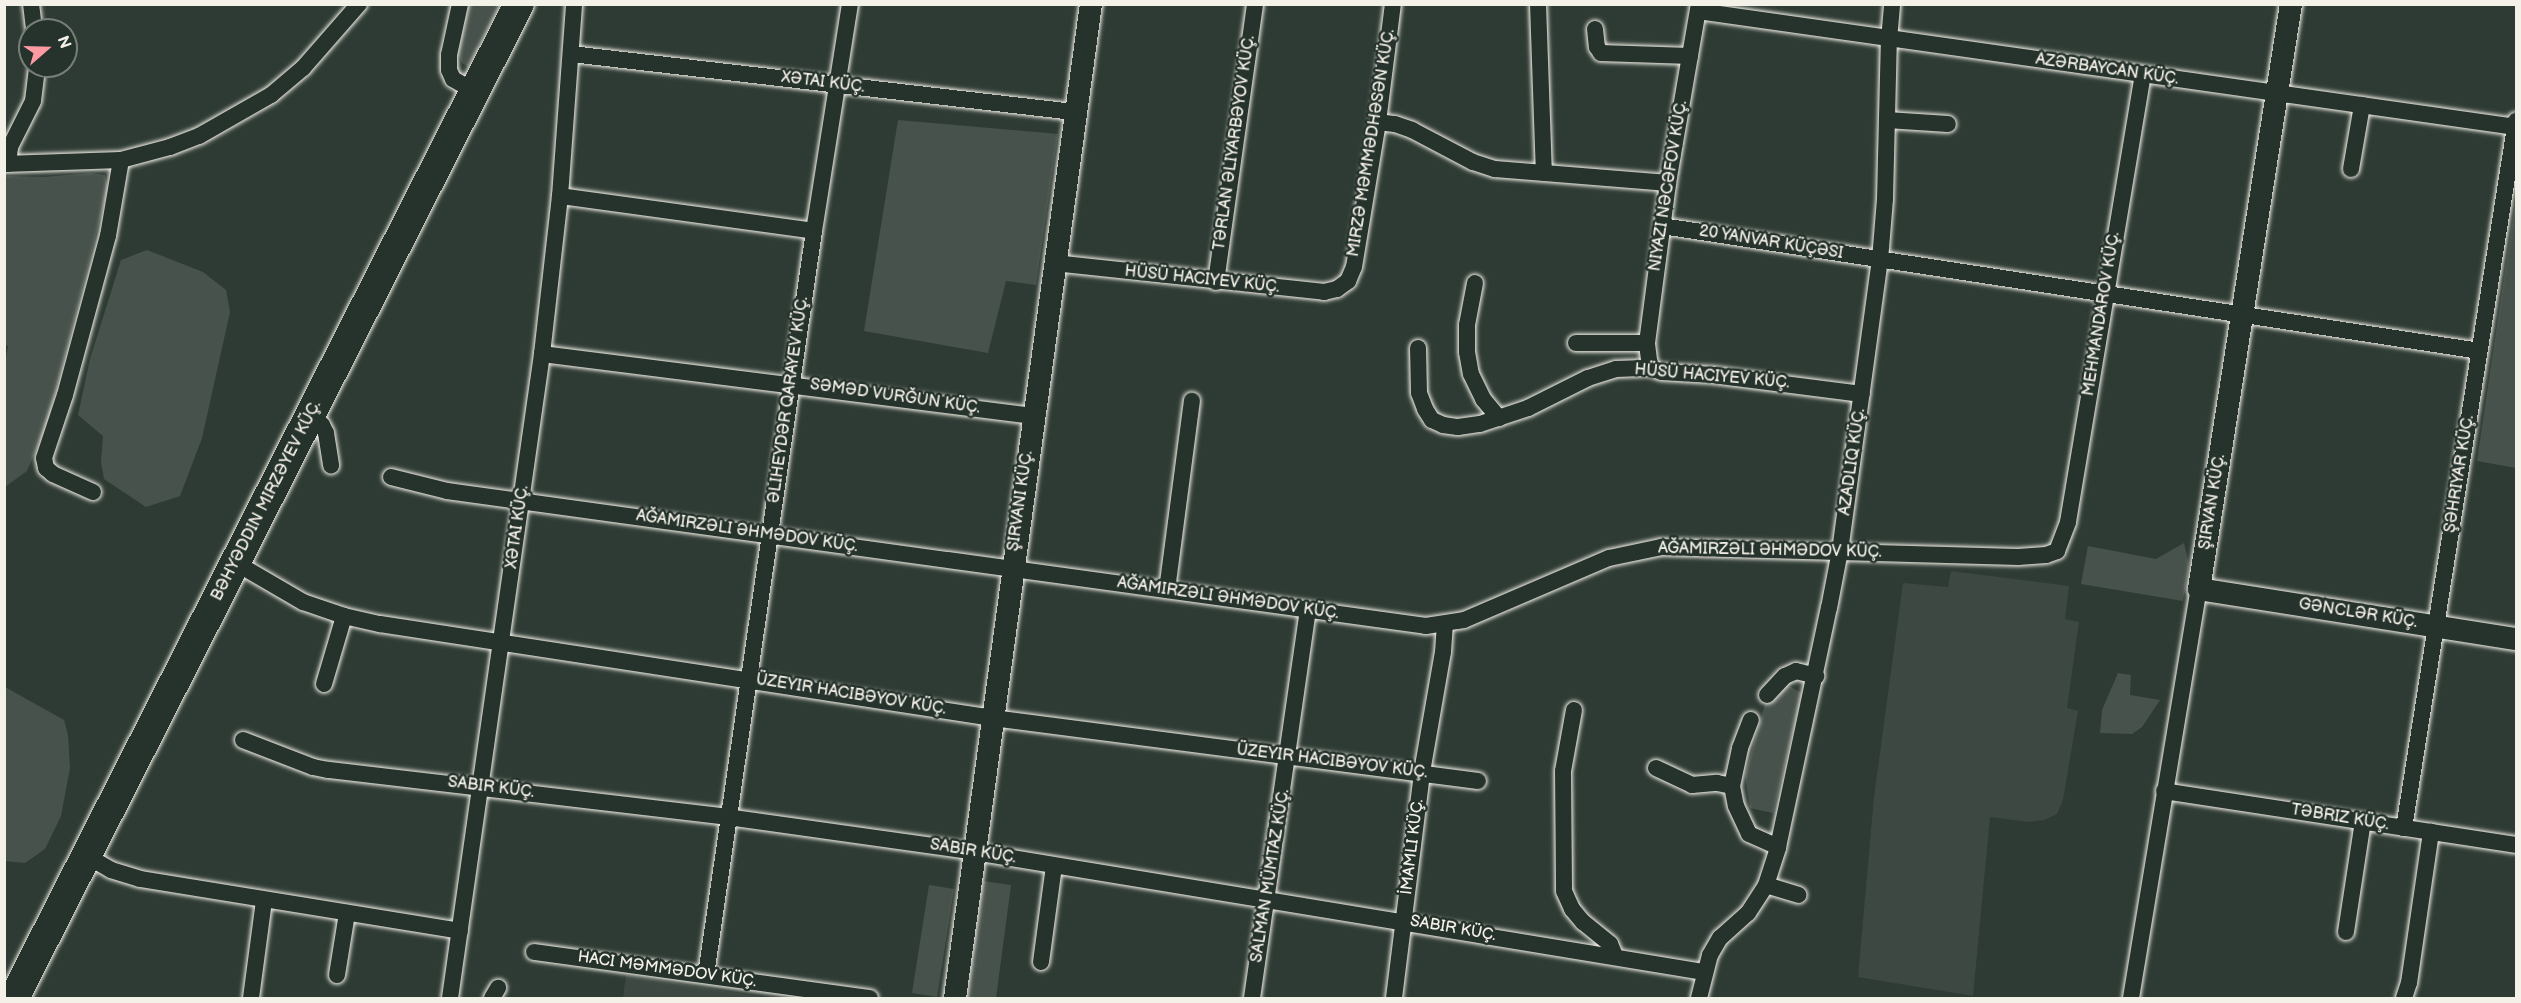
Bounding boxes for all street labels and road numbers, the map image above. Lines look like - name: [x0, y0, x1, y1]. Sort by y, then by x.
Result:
- street label: MIRZƏ MƏMMƏDHƏSƏN KÜÇ.: [1345, 28, 1399, 258]
- street label: TƏRLAN ƏLIYARBƏYOV KÜÇ.: [1210, 34, 1260, 252]
- street label: AZƏRBAYCAN KÜÇ.: [2034, 50, 2180, 90]
- street label: XƏTAI KÜÇ.: [780, 68, 866, 98]
- street label: NIYAZI NƏCƏFOV KÜÇ.: [1646, 99, 1692, 273]
- street label: 20 YANVAR KÜÇƏSI: [1697, 222, 1845, 264]
- street label: MEHMANDAROV KÜÇ.: [2080, 231, 2124, 397]
- street label: HÜSÜ HACIYEV KÜÇ.: [1124, 262, 1280, 298]
- street label: ƏLIHEYDƏR QARAYEV KÜÇ.: [765, 295, 813, 505]
- street label: HÜSÜ HACIYEV KÜÇ.: [1634, 361, 1790, 393]
- street label: SƏMƏD VURĞUN KÜÇ.: [809, 376, 981, 418]
- street label: BƏHYƏDDIN MIRZƏYEV KÜÇ.: [208, 398, 326, 604]
- street label: AZADLIQ KÜÇ.: [1836, 407, 1870, 517]
- street label: ŞƏHRIYAR KÜÇ.: [2441, 414, 2479, 534]
- street label: ŞIRVANI KÜÇ.: [1004, 449, 1038, 553]
- street label: ŞIRVAN KÜÇ.: [2196, 453, 2230, 551]
- street label: XƏTAI KÜÇ.: [503, 484, 533, 570]
- street label: AĞAMIRZƏLI ƏHMƏDOV KÜÇ.: [635, 507, 859, 557]
- street label: AĞAMIRZƏLI ƏHMƏDOV KÜÇ.: [1658, 539, 1882, 563]
- street label: AĞAMIRZƏLI ƏHMƏDOV KÜÇ.: [1116, 574, 1340, 624]
- street label: GƏNCLƏR KÜÇ.: [2297, 595, 2419, 633]
- street label: ÜZEYIR HACIBƏYOV KÜÇ.: [754, 670, 948, 720]
- street label: ÜZEYIR HACIBƏYOV KÜÇ.: [1235, 741, 1429, 783]
- street label: SABIR KÜÇ.: [447, 773, 535, 803]
- street label: SALMAN MÜMTAZ KÜÇ.: [1248, 788, 1294, 964]
- street label: İMAMLI KÜÇ.: [1398, 798, 1428, 896]
- street label: TƏBRIZ KÜÇ.: [2290, 801, 2390, 835]
- street label: SABIR KÜÇ.: [929, 836, 1017, 868]
- street label: SABIR KÜÇ.: [1409, 912, 1497, 946]
- street label: HACI MƏMMƏDOV KÜÇ.: [576, 948, 758, 992]

